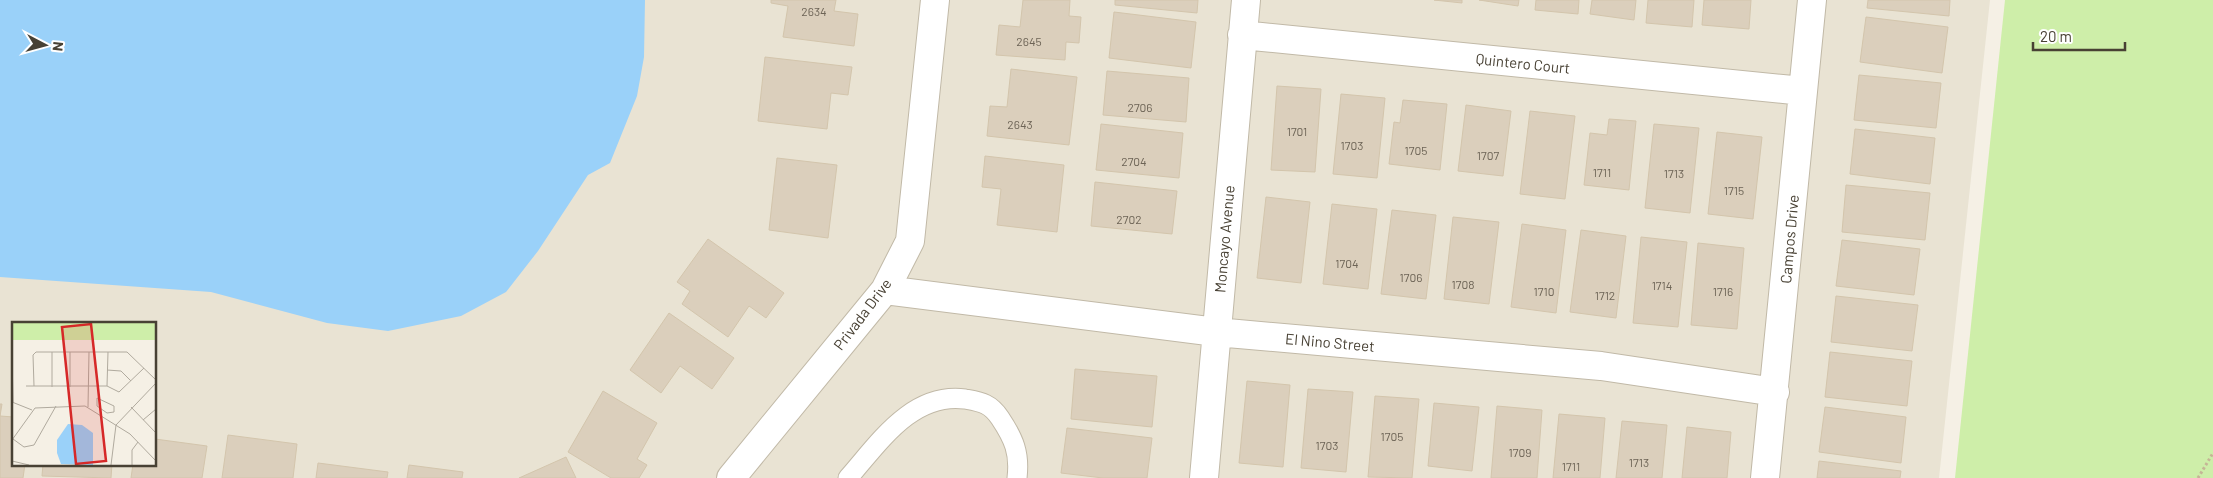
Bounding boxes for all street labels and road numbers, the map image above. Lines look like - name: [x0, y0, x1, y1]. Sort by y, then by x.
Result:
- street label: Quintero Court: [1475, 49, 1571, 77]
- street label: Moncayo Avenue: [1210, 185, 1238, 293]
- street label: Campos Drive: [1776, 194, 1802, 284]
- street label: Privada Drive: [829, 275, 895, 353]
- street label: El Nino Street: [1285, 329, 1375, 355]

